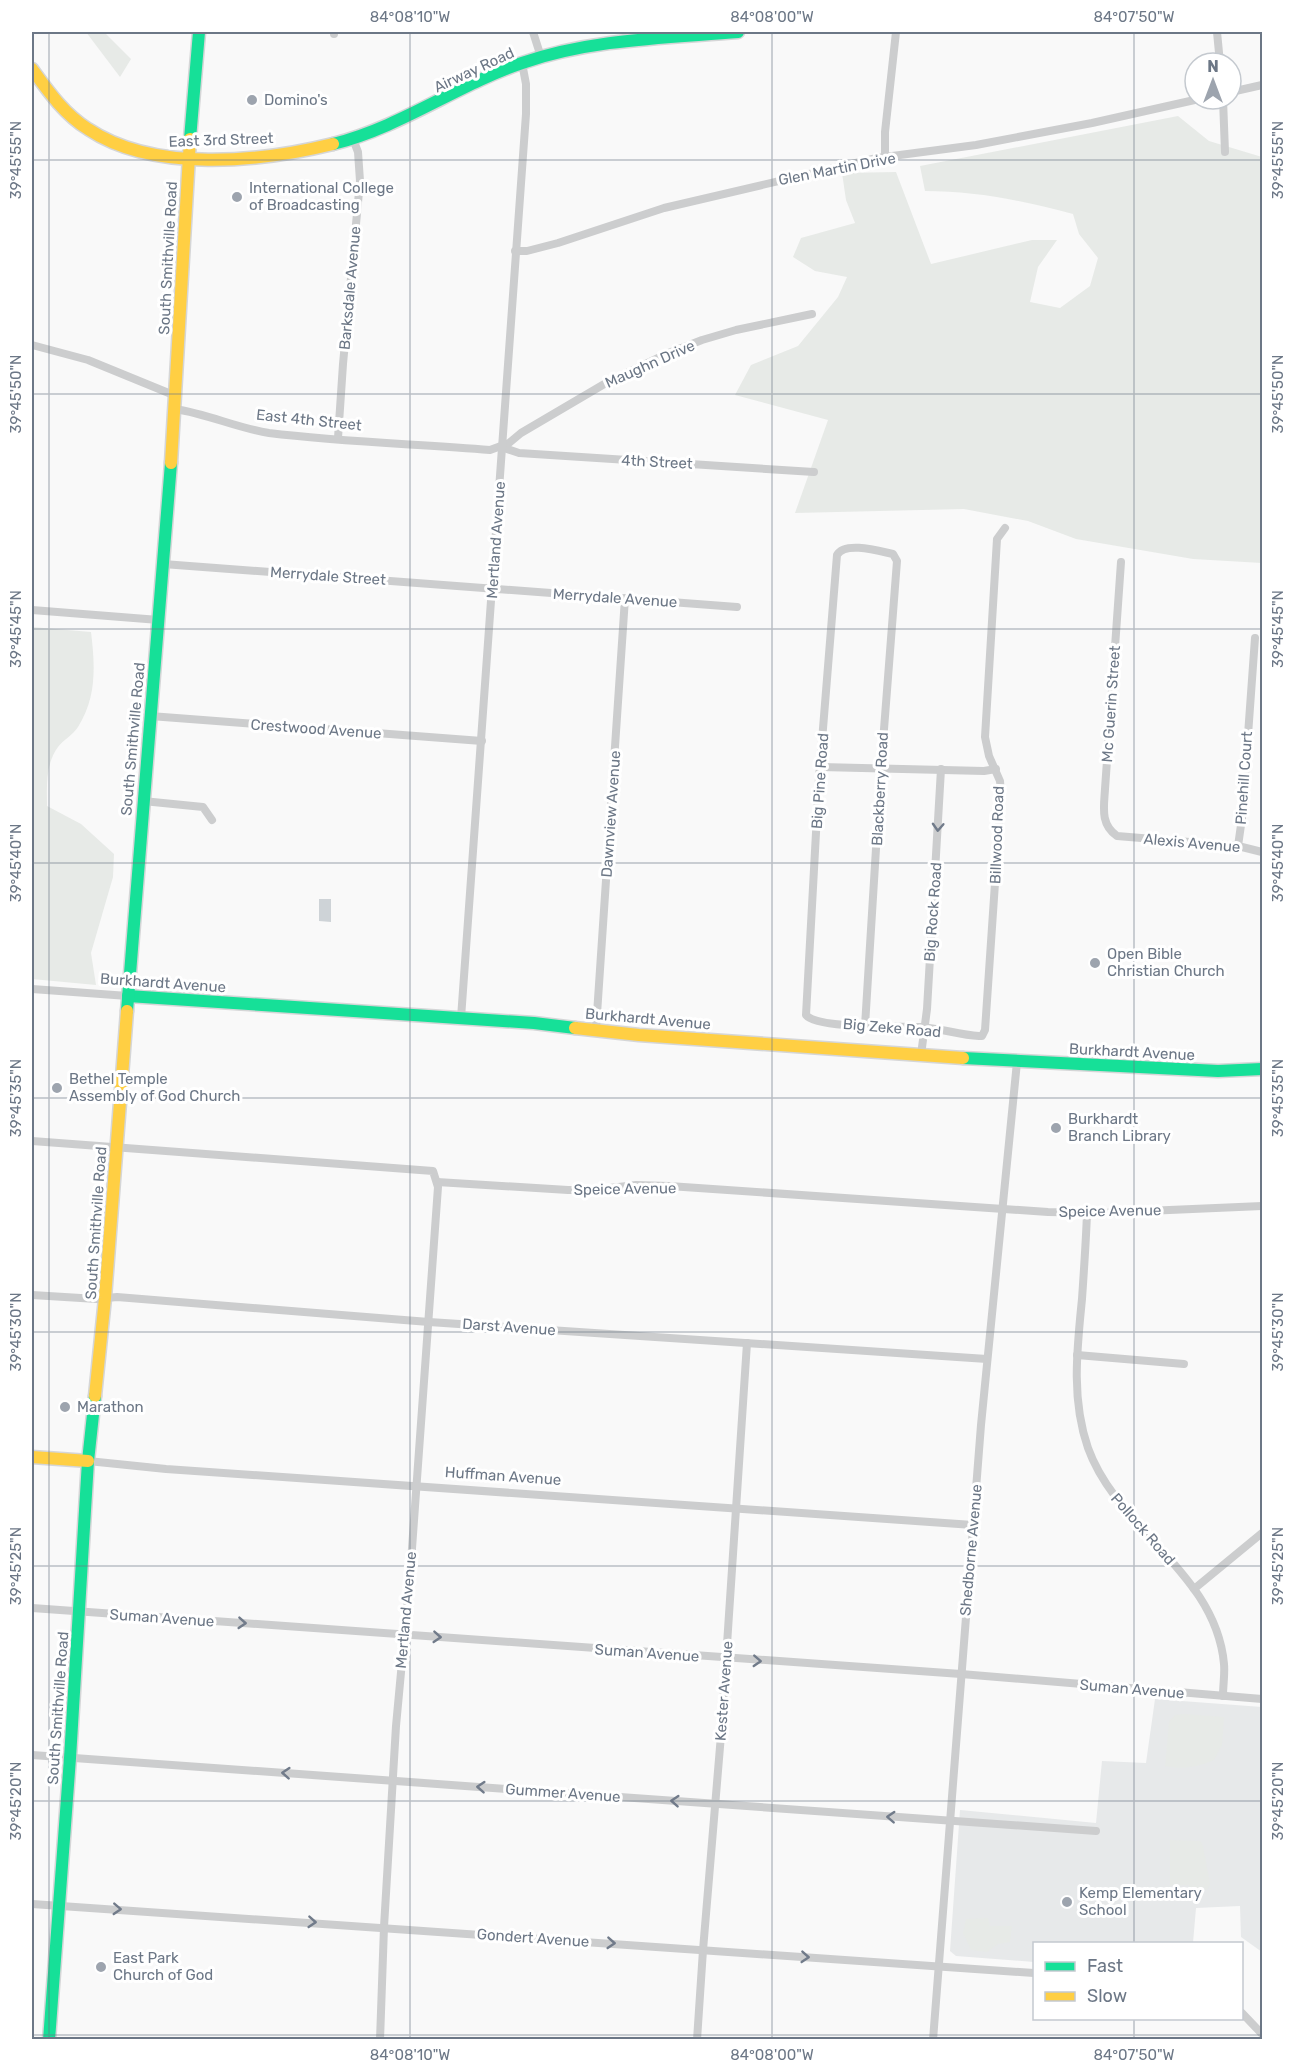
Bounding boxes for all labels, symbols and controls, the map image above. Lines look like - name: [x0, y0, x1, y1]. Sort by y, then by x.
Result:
- text: 84°08'10"W: [370, 8, 450, 26]
- text: 84°08'00"W: [730, 8, 814, 26]
- text: 84°07'50"W: [1093, 8, 1175, 26]
- street label: Airway Road: [431, 44, 517, 96]
- north arrow: [1183, 51, 1243, 111]
- text: N: [1207, 57, 1219, 76]
- place label: Domino's: [264, 91, 328, 109]
- marker: Domino's: [245, 93, 259, 107]
- text: 39°45'55"N: [7, 121, 25, 199]
- text: 39°45'55"N: [1269, 121, 1287, 199]
- street label: East 3rd Street: [168, 129, 274, 151]
- street label: Glen Martin Drive: [777, 149, 897, 189]
- place label: International College of Broadcasting: [249, 179, 394, 214]
- street label: South Smithville Road: [155, 181, 181, 335]
- marker: International College of Broadcasting: [230, 190, 244, 204]
- street label: Barksdale Avenue: [336, 225, 364, 351]
- street label: Maughn Drive: [602, 336, 698, 392]
- text: 39°45'50"N: [7, 354, 25, 434]
- text: 39°45'50"N: [1269, 354, 1287, 434]
- street label: East 4th Street: [255, 406, 363, 434]
- street label: 4th Street: [621, 451, 693, 473]
- street label: Mertland Avenue: [483, 481, 509, 599]
- street label: Merrydale Street: [269, 563, 387, 589]
- street label: Merrydale Avenue: [552, 585, 678, 611]
- text: 39°45'45"N: [7, 590, 25, 668]
- text: 39°45'45"N: [1269, 590, 1287, 668]
- street label: Mc Guerin Street: [1098, 645, 1124, 763]
- street label: South Smithville Road: [117, 662, 149, 816]
- street label: Crestwood Avenue: [250, 715, 382, 743]
- street label: Pinehill Court: [1232, 731, 1256, 825]
- street label: Big Pine Road: [808, 732, 832, 830]
- street label: Blackberry Road: [868, 732, 892, 846]
- street label: Dawnview Avenue: [598, 750, 624, 878]
- street label: Billwood Road: [986, 786, 1008, 884]
- one-way arrow: [932, 823, 945, 832]
- text: 39°45'40"N: [7, 824, 25, 902]
- text: 39°45'40"N: [1269, 824, 1287, 902]
- street label: Alexis Avenue: [1143, 830, 1241, 856]
- street label: Big Rock Road: [921, 862, 945, 962]
- place label: Open Bible Christian Church: [1107, 945, 1225, 980]
- marker: Open Bible Christian Church: [1088, 956, 1102, 970]
- street label: Burkhardt Avenue: [99, 970, 227, 996]
- street label: Burkhardt Avenue: [584, 1005, 712, 1033]
- street label: Big Zeke Road: [842, 1015, 942, 1041]
- street label: Burkhardt Avenue: [1069, 1040, 1195, 1064]
- text: 39°45'35"N: [7, 1059, 25, 1137]
- text: 39°45'35"N: [1269, 1059, 1287, 1137]
- place label: Bethel Temple Assembly of God Church: [69, 1070, 240, 1105]
- marker: Bethel Temple Assembly of God Church: [50, 1081, 64, 1095]
- place label: Burkhardt Branch Library: [1068, 1110, 1171, 1145]
- marker: Burkhardt Branch Library: [1049, 1121, 1063, 1135]
- street label: South Smithville Road: [82, 1146, 110, 1300]
- street label: Speice Avenue: [573, 1179, 677, 1199]
- street label: Speice Avenue: [1058, 1201, 1162, 1221]
- text: 39°45'30"N: [7, 1292, 25, 1372]
- text: 39°45'30"N: [1269, 1292, 1287, 1372]
- street label: Darst Avenue: [462, 1315, 556, 1339]
- place label: Marathon: [77, 1398, 144, 1416]
- marker: Marathon: [58, 1400, 72, 1414]
- street label: Huffman Avenue: [444, 1463, 562, 1489]
- street label: Shedborne Avenue: [956, 1483, 986, 1617]
- street label: Pollock Road: [1107, 1489, 1179, 1569]
- text: 39°45'25"N: [7, 1527, 25, 1605]
- text: 39°45'25"N: [1269, 1527, 1287, 1605]
- street label: Mertland Avenue: [392, 1551, 420, 1669]
- street label: Suman Avenue: [109, 1605, 215, 1631]
- one-way arrow: [238, 1617, 247, 1630]
- street label: South Smithville Road: [44, 1631, 72, 1785]
- one-way arrow: [432, 1631, 441, 1644]
- street label: Suman Avenue: [594, 1640, 700, 1666]
- street label: Kester Avenue: [712, 1640, 736, 1742]
- one-way arrow: [752, 1654, 761, 1667]
- street label: Suman Avenue: [1079, 1675, 1185, 1703]
- text: 39°45'20"N: [7, 1762, 25, 1840]
- text: 39°45'20"N: [1269, 1762, 1287, 1840]
- one-way arrow: [282, 1767, 291, 1780]
- street label: Gummer Avenue: [505, 1780, 621, 1806]
- one-way arrow: [476, 1781, 485, 1794]
- one-way arrow: [671, 1795, 680, 1808]
- one-way arrow: [886, 1810, 895, 1823]
- place label: Kemp Elementary School: [1079, 1884, 1202, 1919]
- marker: Kemp Elementary School: [1060, 1895, 1074, 1909]
- one-way arrow: [113, 1902, 122, 1915]
- one-way arrow: [307, 1915, 316, 1928]
- street label: Gondert Avenue: [476, 1925, 590, 1951]
- one-way arrow: [607, 1937, 616, 1950]
- legend: [1033, 1942, 1243, 2020]
- place label: East Park Church of God: [113, 1949, 213, 1984]
- one-way arrow: [801, 1951, 810, 1964]
- text: Fast: [1087, 1955, 1123, 1977]
- marker: East Park Church of God: [94, 1960, 108, 1974]
- text: Slow: [1087, 1985, 1127, 2007]
- text: 84°08'10"W: [370, 2046, 450, 2064]
- text: 84°08'00"W: [730, 2046, 814, 2064]
- text: 84°07'50"W: [1093, 2046, 1175, 2064]

